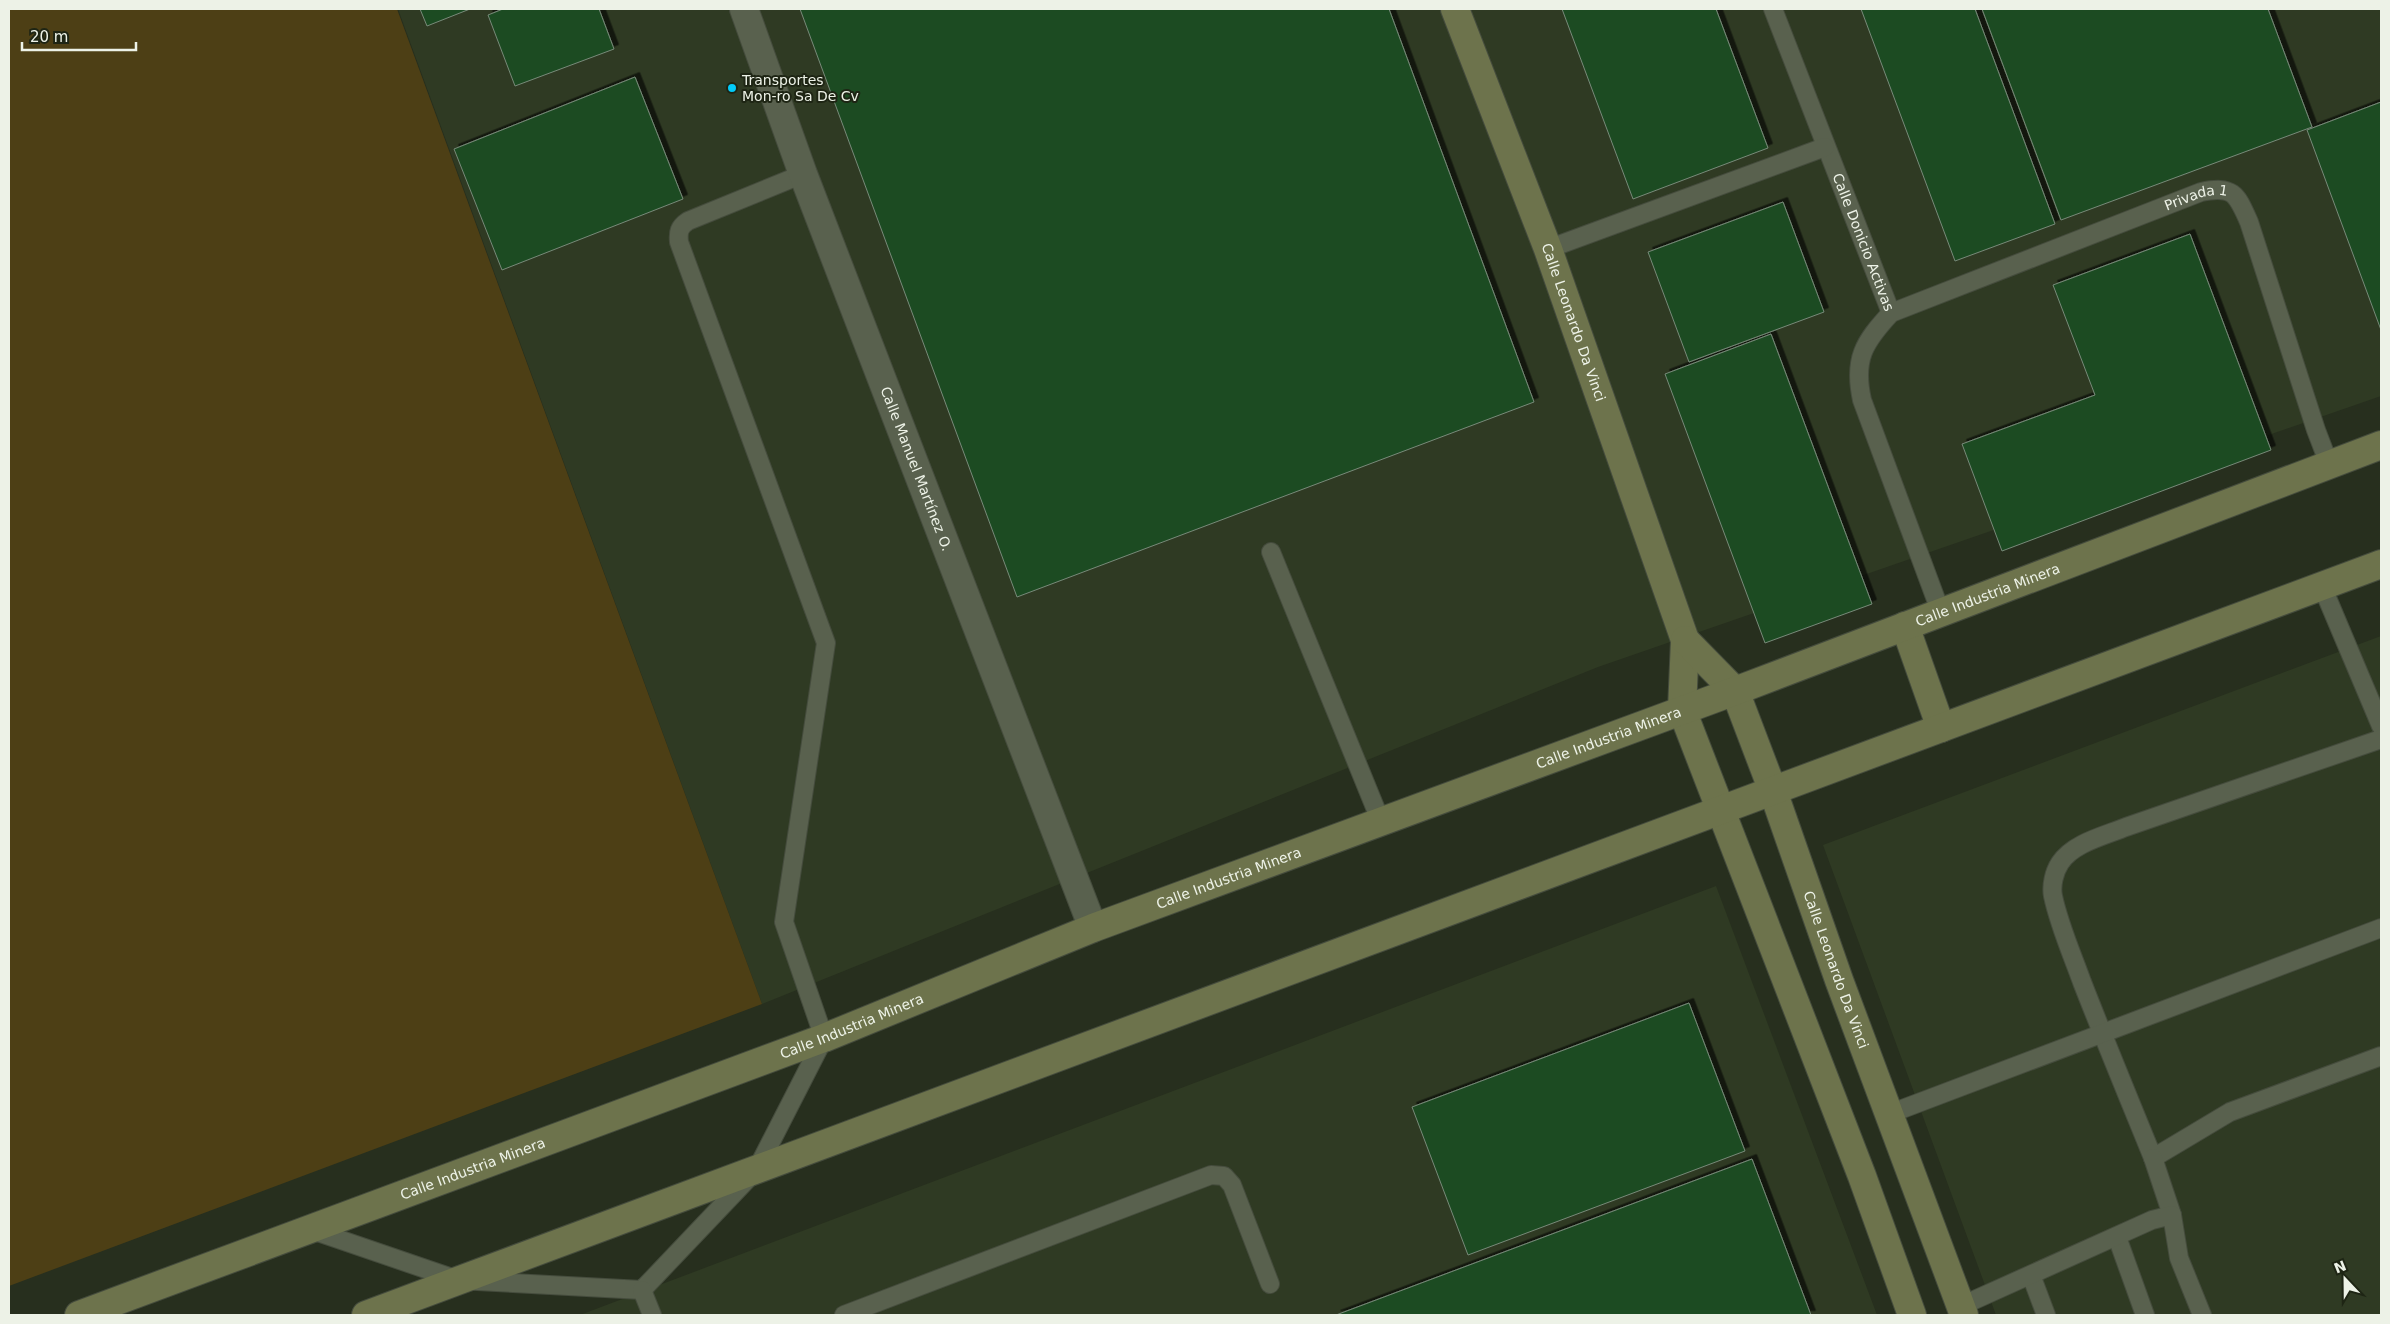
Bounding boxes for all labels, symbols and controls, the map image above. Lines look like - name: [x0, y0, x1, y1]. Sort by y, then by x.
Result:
- scale bar: [22, 20, 136, 52]
- text: 20 m: [30, 28, 68, 46]
- place label: Transportes Mon-ro Sa De Cv: [741, 72, 859, 104]
- marker: Transportes Mon-ro Sa De Cv: [726, 82, 738, 94]
- street label: Calle Donicio Activas: [1829, 171, 1897, 313]
- street label: Privada 1: [2162, 182, 2229, 214]
- street label: Calle Leonardo Da Vinci: [1539, 241, 1609, 403]
- street label: Calle Manuel Martínez O.: [878, 384, 955, 553]
- street label: Calle Industria Minera: [1913, 560, 2062, 630]
- street label: Calle Industria Minera: [1534, 704, 1683, 772]
- street label: Calle Industria Minera: [1154, 844, 1303, 912]
- street label: Calle Leonardo Da Vinci: [1801, 889, 1872, 1051]
- street label: Calle Industria Minera: [778, 990, 926, 1062]
- street label: Calle Industria Minera: [398, 1134, 547, 1203]
- north arrow: [2320, 1254, 2370, 1304]
- text: N: [2332, 1257, 2349, 1277]

